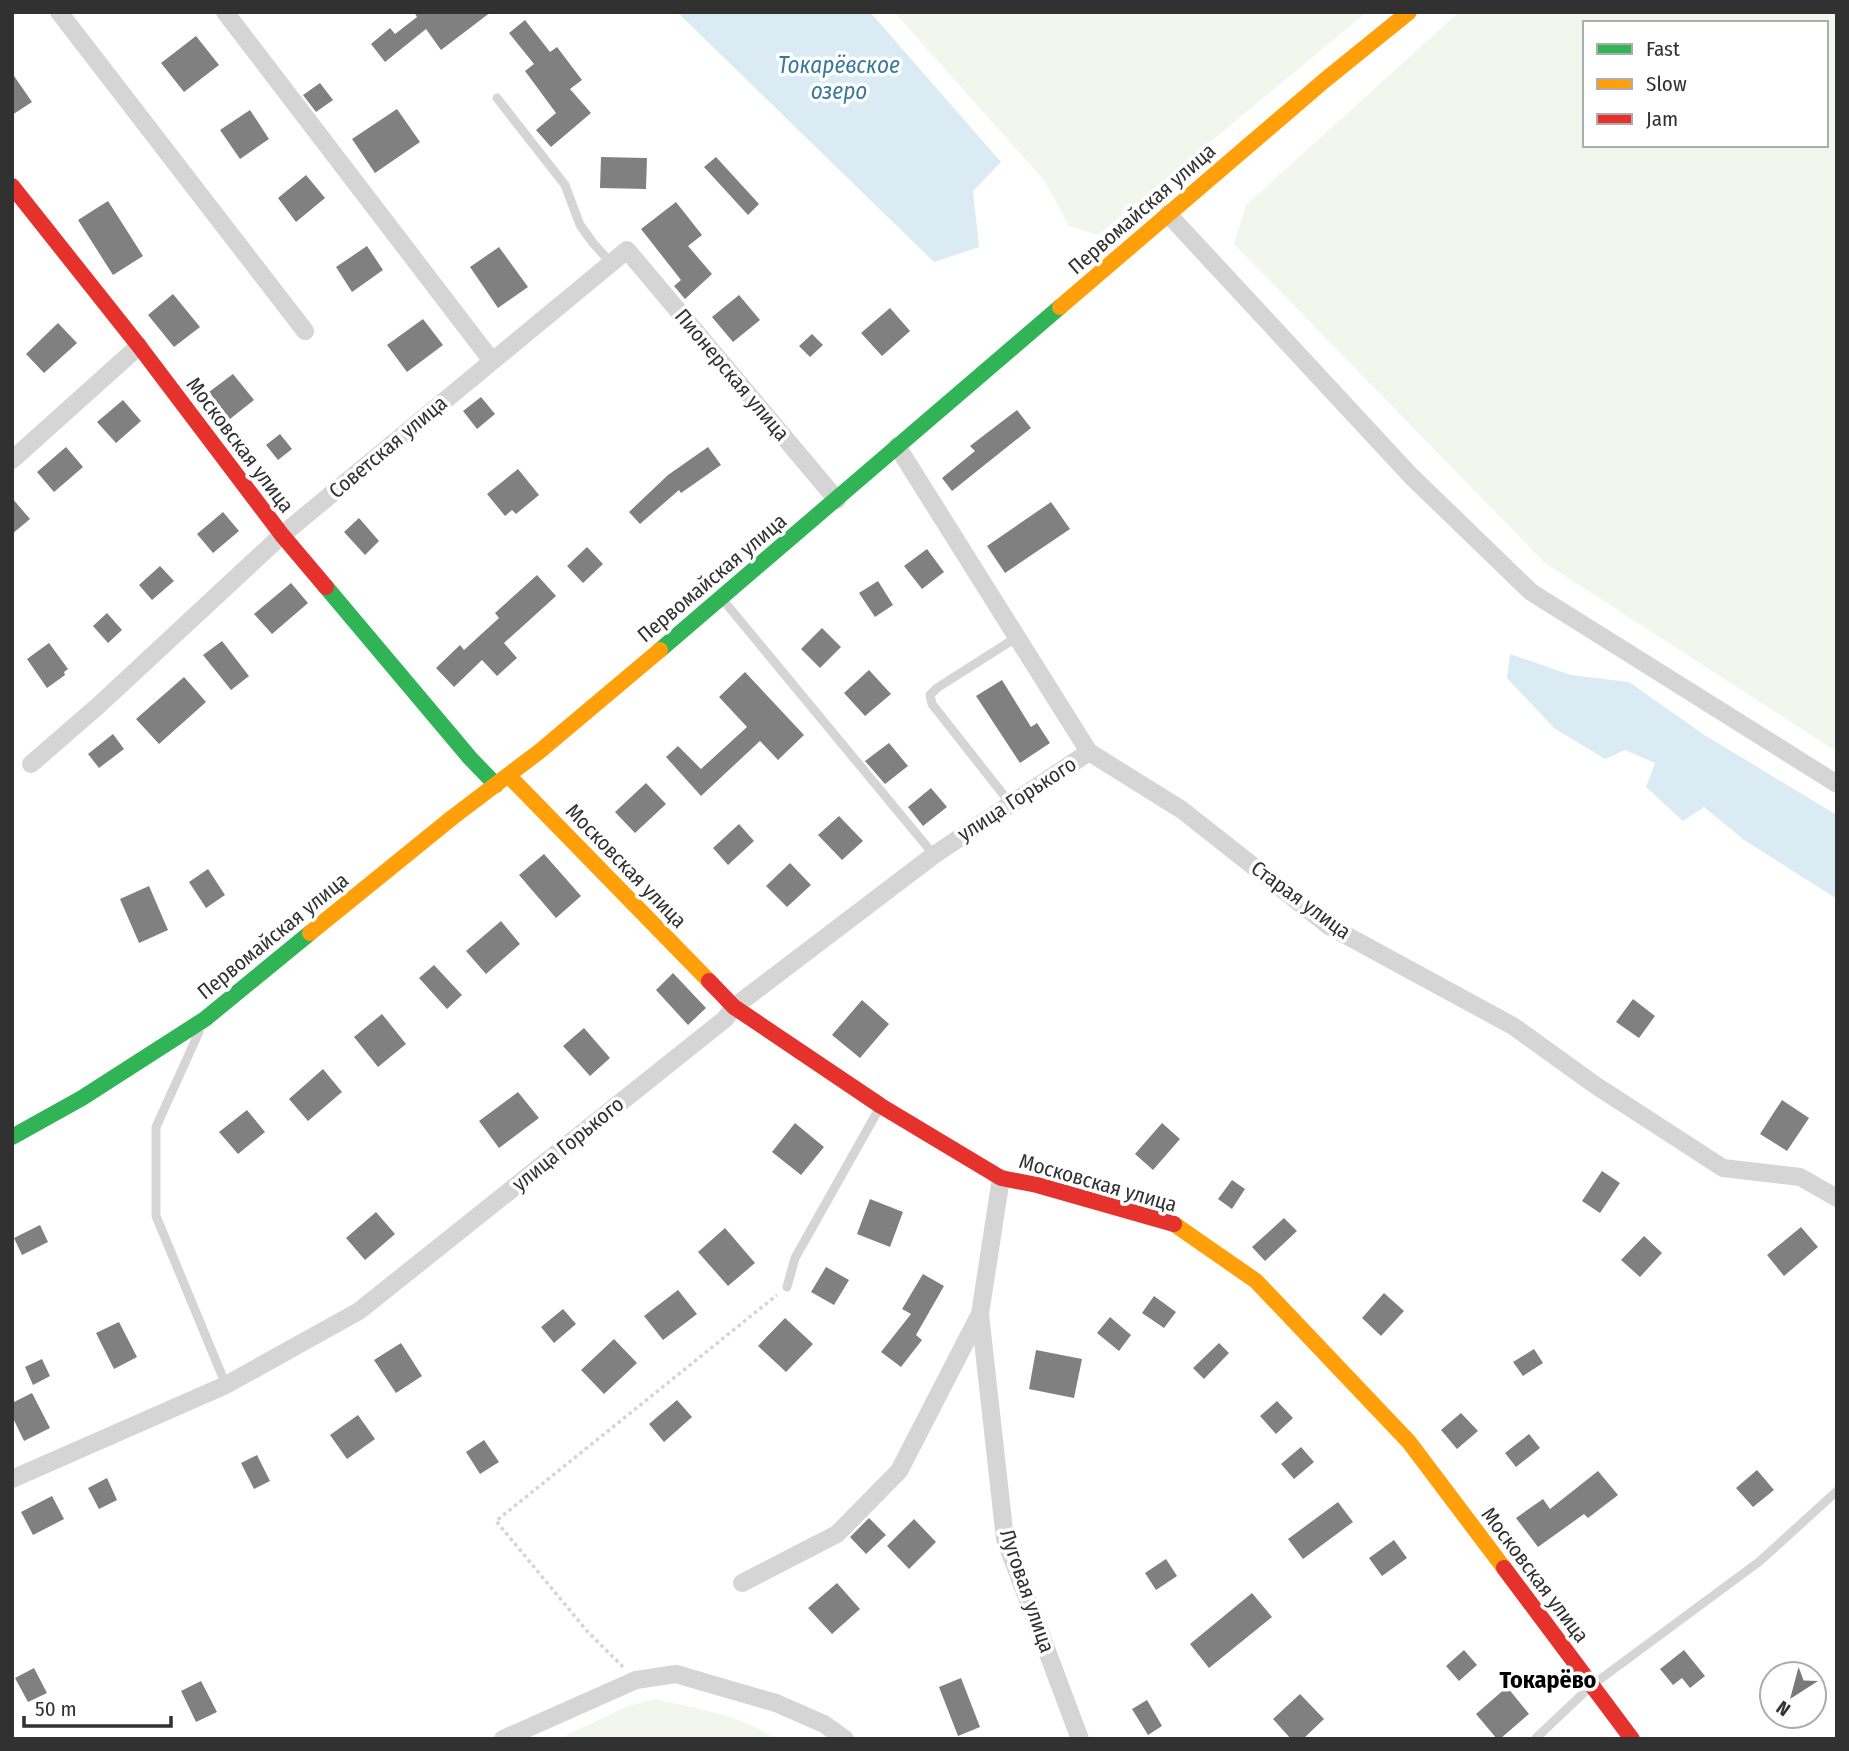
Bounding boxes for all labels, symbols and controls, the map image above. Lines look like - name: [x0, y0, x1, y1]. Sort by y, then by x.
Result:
- legend: [1583, 21, 1828, 147]
- text: Fast: [1646, 36, 1680, 62]
- water label: Токарёвское озеро: [778, 51, 900, 105]
- text: Slow: [1646, 71, 1687, 97]
- text: Jam: [1646, 106, 1678, 132]
- street label: Первомайская улица: [1063, 138, 1221, 280]
- street label: Пионерская улица: [669, 304, 795, 446]
- street label: Московская улица: [181, 372, 299, 518]
- street label: Советская улица: [324, 390, 452, 504]
- street label: Первомайская улица: [632, 508, 792, 648]
- street label: улица Горького: [953, 751, 1081, 847]
- street label: Московская улица: [560, 798, 692, 934]
- street label: Старая улица: [1246, 855, 1356, 945]
- street label: Первомайская улица: [192, 867, 354, 1005]
- street label: улица Горького: [507, 1091, 629, 1197]
- street label: Московская улица: [1016, 1148, 1180, 1218]
- street label: Московская улица: [1476, 1502, 1594, 1648]
- street label: Луговая улица: [994, 1526, 1060, 1656]
- north arrow: [1758, 1660, 1828, 1730]
- district label: Токарёво: [1500, 1666, 1597, 1694]
- scale bar: [24, 1684, 172, 1728]
- text: 50 m: [35, 1696, 77, 1722]
- text: N: [1772, 1696, 1795, 1721]

